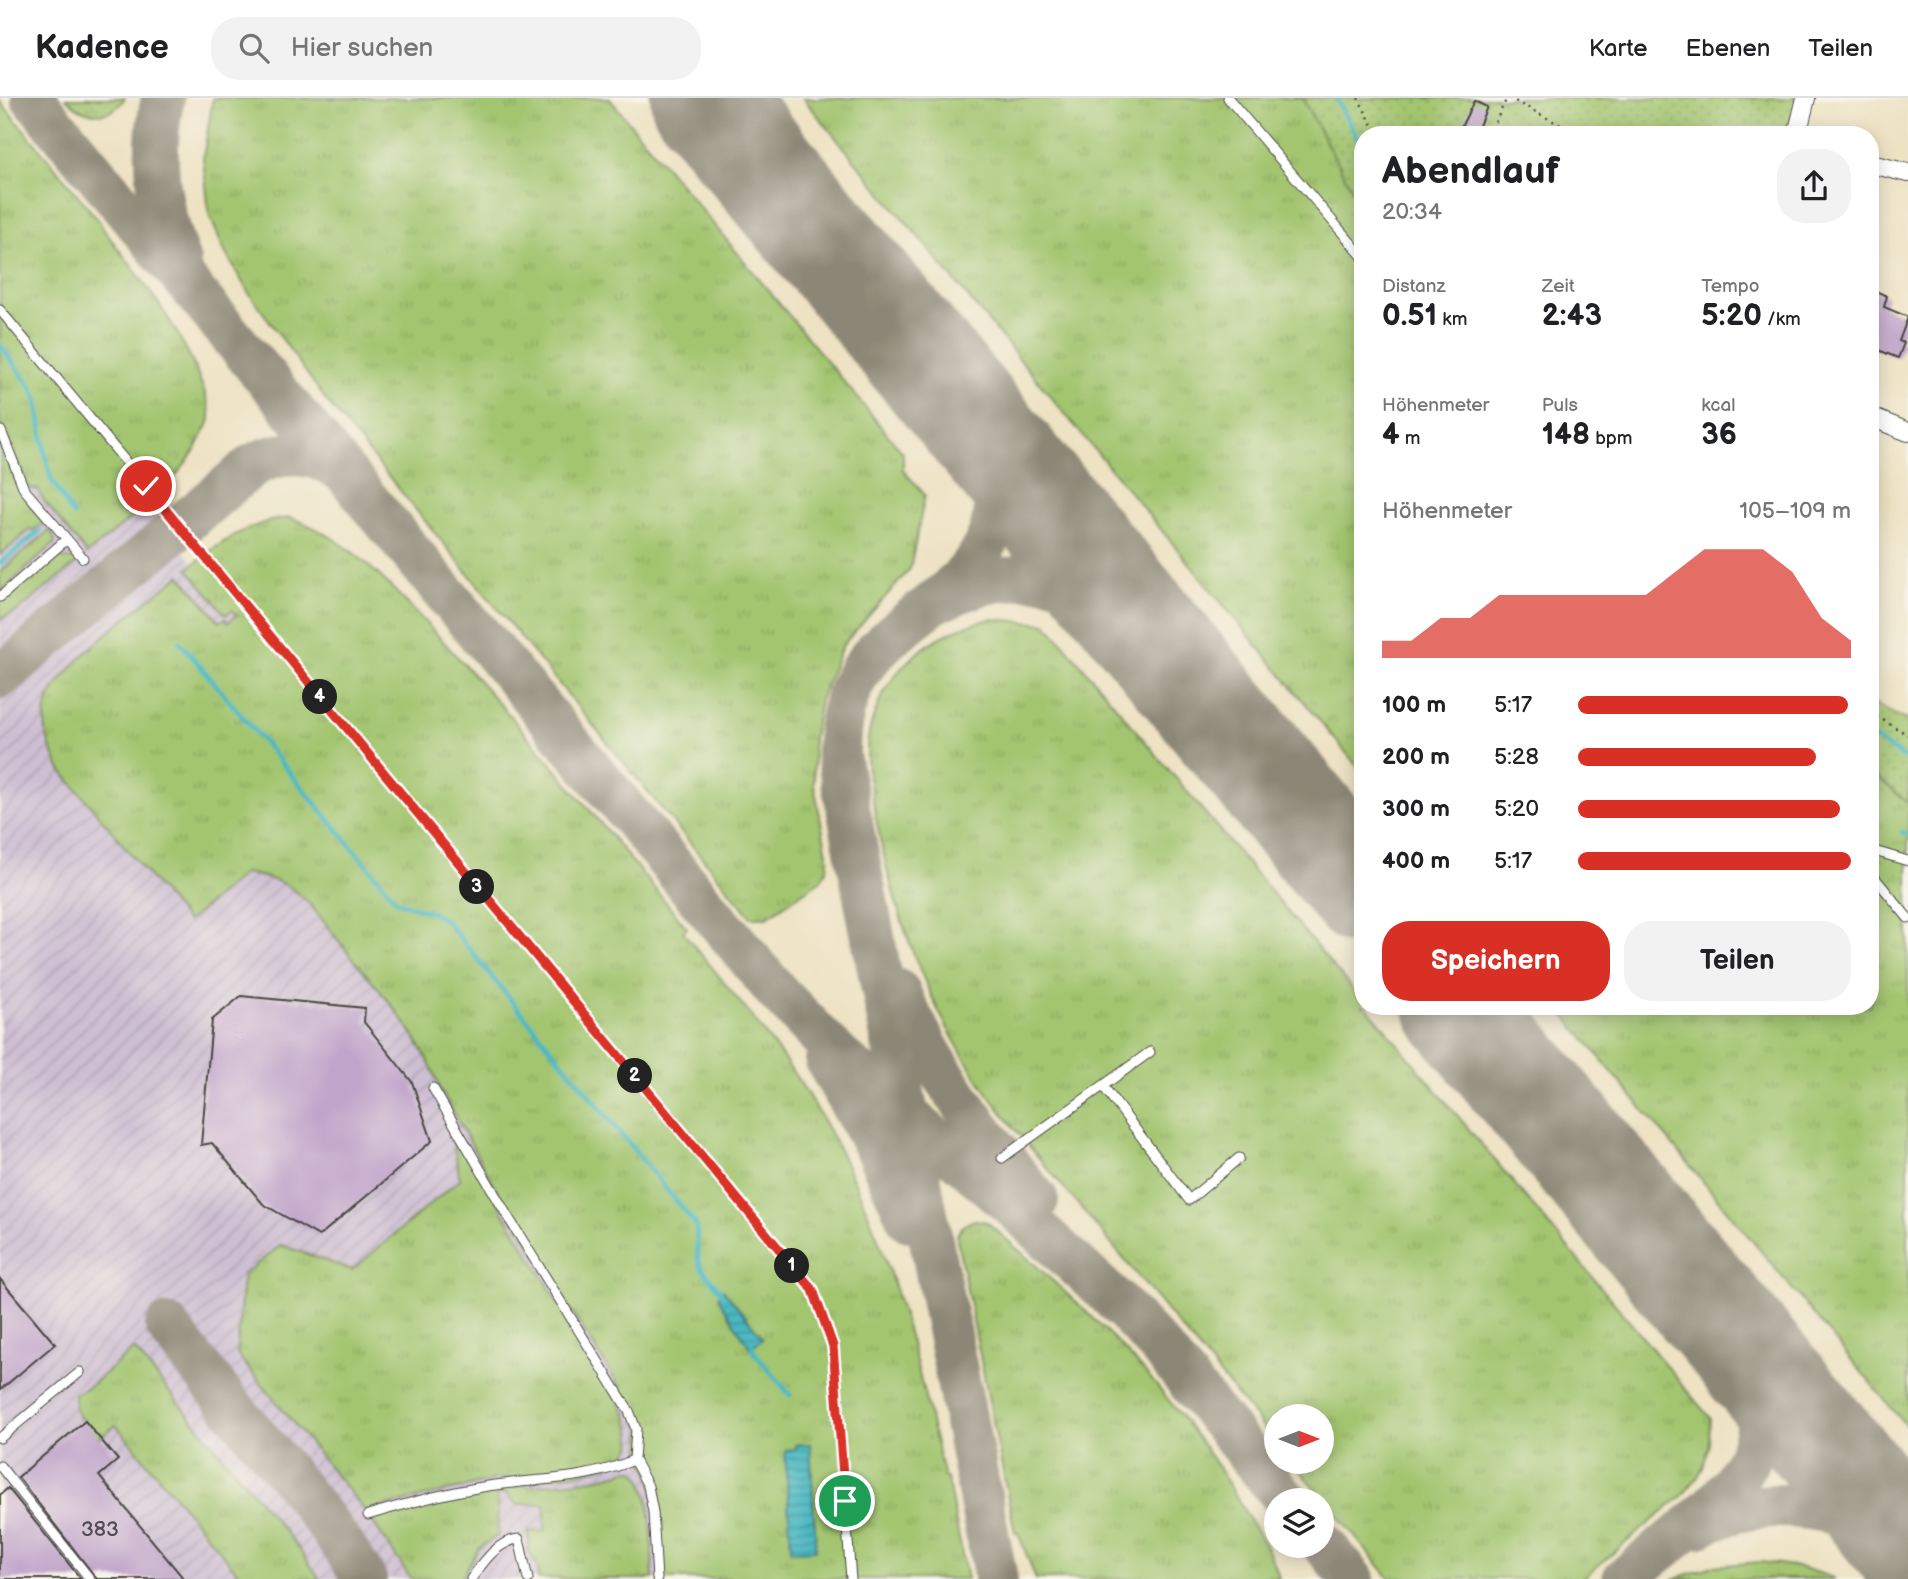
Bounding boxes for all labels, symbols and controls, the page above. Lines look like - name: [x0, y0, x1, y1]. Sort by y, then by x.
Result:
- search box: [211, 17, 701, 80]
- text: Kadence: [35, 28, 169, 68]
- icon: search: [235, 29, 273, 67]
- text: Hier suchen: [291, 33, 433, 64]
- text: Karte: [1589, 34, 1647, 63]
- text: Ebenen: [1685, 34, 1770, 63]
- text: Teilen: [1808, 34, 1873, 63]
- text: Abendlauf: [1382, 149, 1560, 194]
- button: share: [1777, 149, 1851, 223]
- text: 20:34: [1382, 198, 1442, 226]
- text: Distanz: [1382, 275, 1446, 298]
- text: Zeit: [1542, 275, 1575, 298]
- text: Tempo: [1701, 275, 1760, 298]
- text: 0.51: [1382, 298, 1437, 334]
- text: 2:43: [1542, 298, 1602, 334]
- text: 5:20: [1701, 298, 1762, 334]
- text: km: [1437, 308, 1467, 331]
- text: /km: [1762, 308, 1801, 331]
- text: Höhenmeter: [1382, 394, 1489, 417]
- text: Puls: [1542, 394, 1578, 417]
- text: kcal: [1701, 394, 1735, 417]
- text: 4: [1382, 417, 1400, 453]
- text: 148: [1542, 417, 1590, 453]
- text: 36: [1701, 417, 1737, 453]
- text: m: [1400, 427, 1421, 450]
- text: bpm: [1590, 427, 1633, 450]
- pin: [116, 456, 176, 516]
- icon: check: [127, 467, 165, 505]
- text: Höhenmeter: [1382, 497, 1512, 525]
- text: 105–109 m: [1739, 497, 1851, 525]
- pin: 4: [302, 680, 338, 714]
- text: 4: [314, 685, 325, 708]
- text: 100 m: [1382, 691, 1446, 719]
- text: 5:17: [1494, 691, 1532, 719]
- text: 200 m: [1382, 743, 1450, 771]
- text: 5:28: [1494, 743, 1539, 771]
- text: 300 m: [1382, 795, 1450, 823]
- text: 5:20: [1494, 795, 1539, 823]
- text: 400 m: [1382, 847, 1450, 875]
- text: 5:17: [1494, 847, 1532, 875]
- pin: 3: [460, 870, 494, 904]
- text: 3: [471, 875, 482, 898]
- button: Speichern: [1382, 921, 1610, 1001]
- button: Teilen: [1624, 921, 1851, 1001]
- pin: 2: [618, 1058, 652, 1094]
- text: 2: [629, 1064, 640, 1087]
- pin: 1: [774, 1248, 810, 1284]
- text: 1: [788, 1254, 796, 1277]
- north arrow: [1264, 1404, 1334, 1474]
- map controls: [1264, 1404, 1334, 1558]
- pin: [815, 1471, 875, 1531]
- icon: arrive: [826, 1482, 864, 1520]
- button: layers: [1264, 1488, 1334, 1558]
- house number: 383: [81, 1517, 119, 1542]

